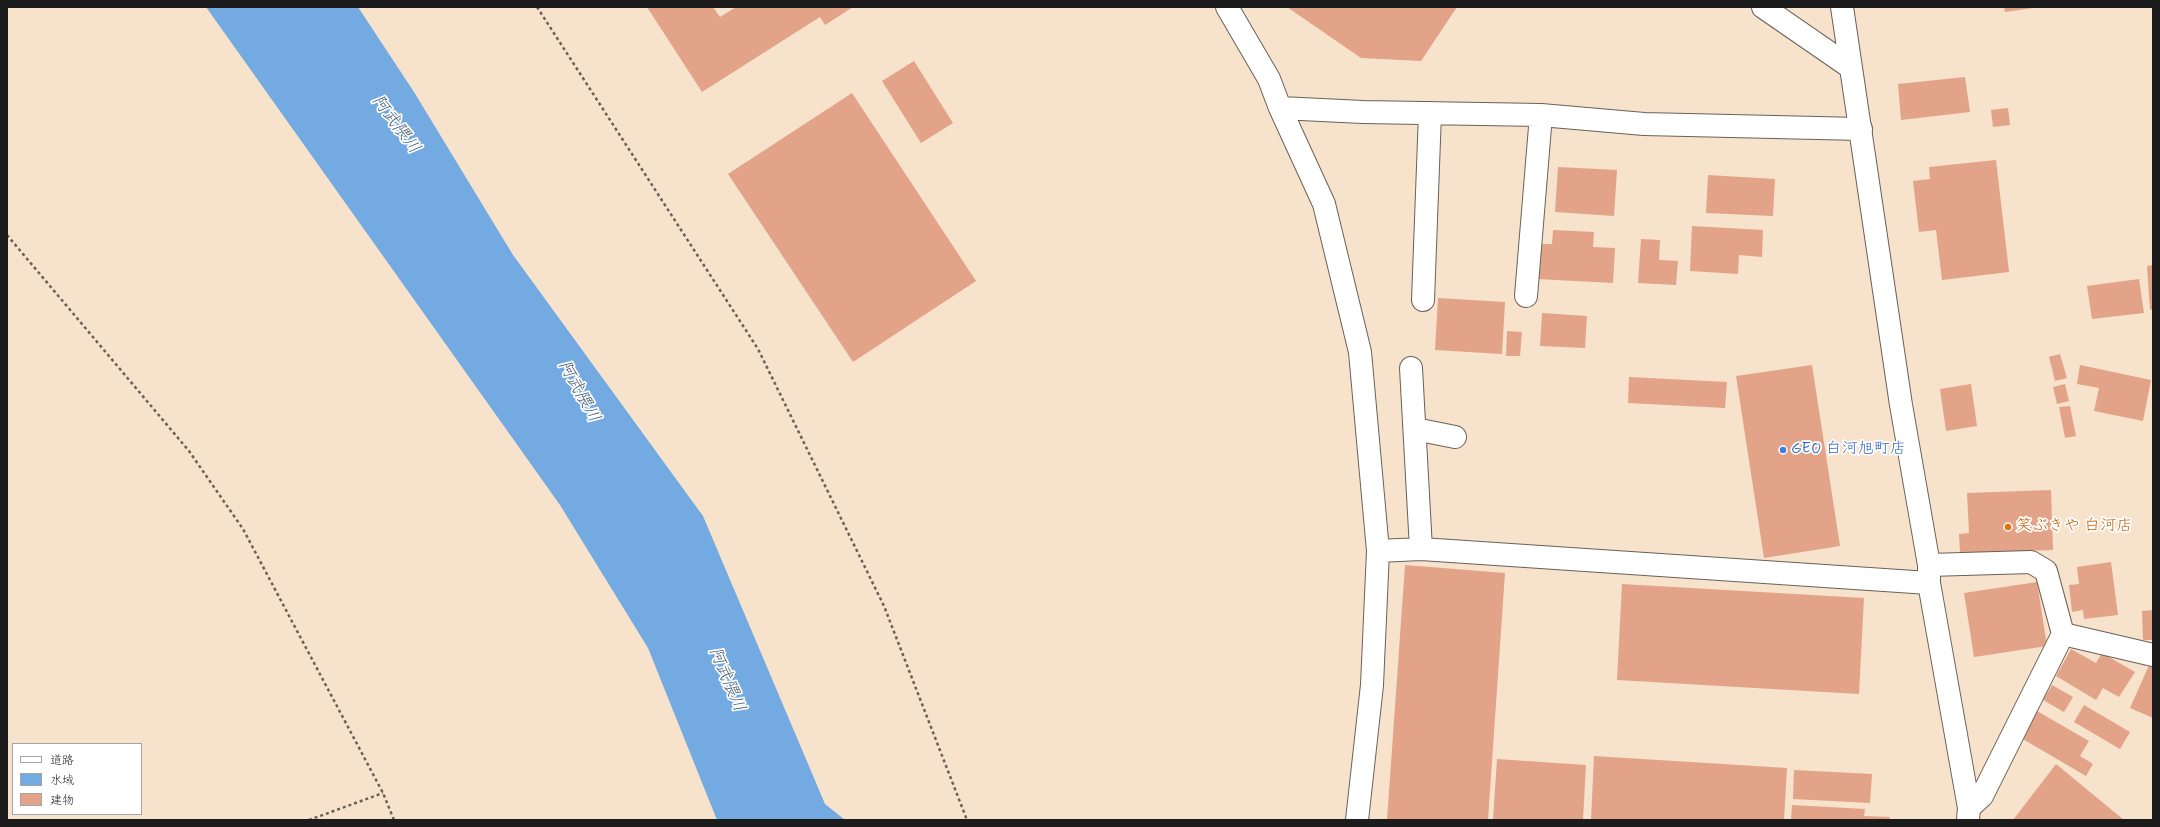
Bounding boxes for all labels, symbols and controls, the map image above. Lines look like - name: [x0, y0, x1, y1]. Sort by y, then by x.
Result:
- water label: 阿武隈川: [366, 92, 424, 158]
- water label: 阿武隈川: [553, 357, 603, 427]
- place label: GEO 白河旭町店: [1791, 440, 1906, 460]
- marker: GEO 白河旭町店: [1778, 445, 1788, 455]
- place label: 笑ぶきや 白河店: [2016, 517, 2132, 537]
- marker: 笑ぶきや 白河店: [2003, 522, 2013, 532]
- water label: 阿武隈川: [703, 645, 749, 715]
- legend: [12, 743, 142, 815]
- text: 道路: [50, 753, 74, 769]
- text: 水域: [50, 773, 74, 789]
- text: 建物: [50, 793, 74, 809]

